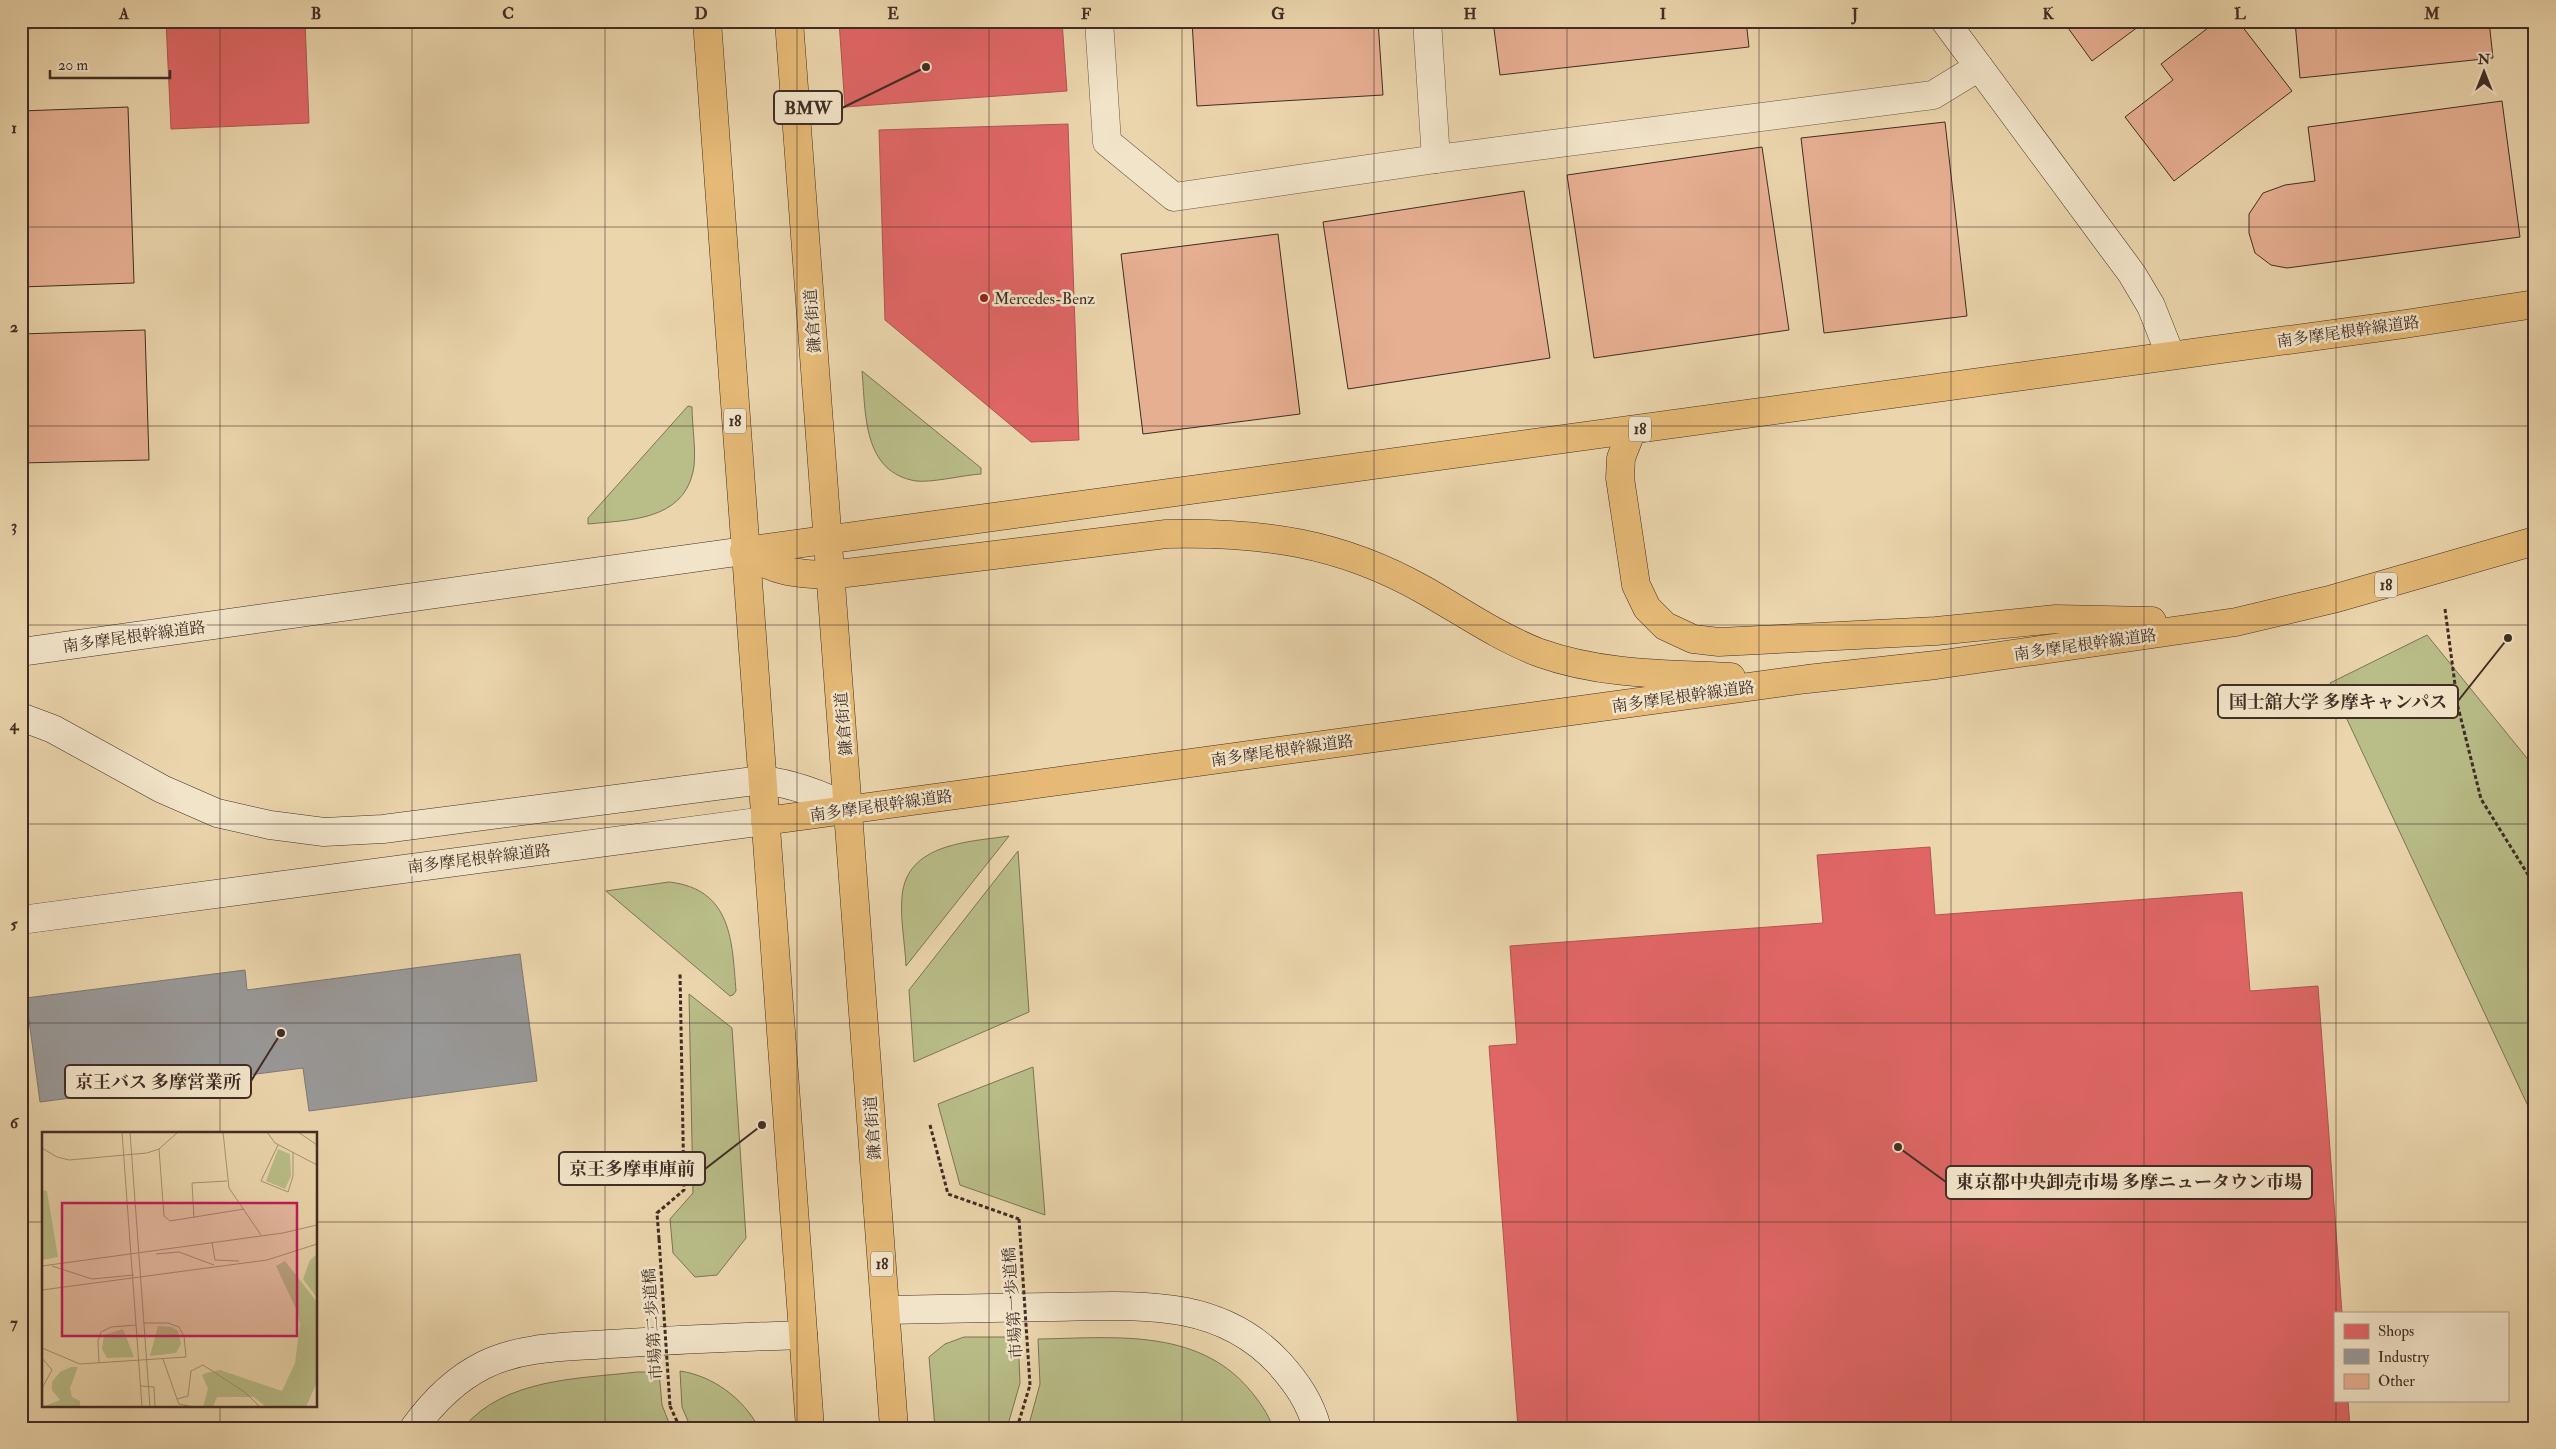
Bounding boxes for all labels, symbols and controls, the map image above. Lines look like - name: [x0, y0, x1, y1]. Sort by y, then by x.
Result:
- text: A: [118, 4, 130, 24]
- text: B: [311, 4, 321, 24]
- text: C: [502, 4, 514, 24]
- text: D: [694, 4, 708, 24]
- text: E: [887, 4, 899, 24]
- text: F: [1081, 4, 1091, 24]
- text: G: [1271, 4, 1285, 24]
- text: H: [1463, 4, 1477, 24]
- text: I: [1660, 4, 1667, 24]
- text: J: [1851, 4, 1859, 25]
- text: K: [2042, 4, 2054, 24]
- text: L: [2234, 4, 2246, 24]
- text: M: [2423, 4, 2440, 24]
- scale bar: [50, 48, 170, 80]
- north arrow: [2458, 48, 2508, 98]
- text: N: [2477, 51, 2491, 68]
- text: 20 m: [58, 56, 88, 75]
- callout: BMW: [774, 91, 842, 124]
- text: BMW: [784, 97, 833, 120]
- text: 1: [11, 118, 17, 138]
- street label: 鎌倉街道: [801, 288, 825, 354]
- place label: Mercedes-Benz: [994, 289, 1095, 309]
- marker: Mercedes-Benz: [978, 292, 990, 304]
- street label: 南多摩尾根幹線道路: [2275, 312, 2421, 352]
- text: 2: [10, 317, 18, 337]
- road number: 18: [724, 408, 746, 434]
- road number: 18: [1629, 416, 1651, 442]
- text: 3: [11, 516, 17, 536]
- road number: 18: [2375, 572, 2397, 598]
- street label: 南多摩尾根幹線道路: [61, 617, 207, 657]
- street label: 南多摩尾根幹線道路: [2012, 625, 2158, 665]
- street label: 南多摩尾根幹線道路: [1610, 677, 1756, 717]
- callout: 国士舘大学 多摩キャンパス: [2218, 685, 2458, 718]
- street label: 鎌倉街道: [831, 691, 857, 757]
- text: 国士舘大学 多摩キャンパス: [2229, 691, 2447, 714]
- text: 4: [9, 715, 20, 735]
- street label: 南多摩尾根幹線道路: [1209, 731, 1355, 771]
- street label: 南多摩尾根幹線道路: [808, 786, 954, 826]
- street label: 南多摩尾根幹線道路: [406, 840, 552, 878]
- text: 5: [10, 914, 18, 934]
- callout: 京王バス 多摩営業所: [65, 1065, 251, 1098]
- text: 京王バス 多摩営業所: [75, 1071, 241, 1094]
- street label: 鎌倉街道: [861, 1095, 885, 1161]
- text: 6: [10, 1113, 20, 1133]
- inset map: [42, 1132, 318, 1406]
- callout: 京王多摩車庫前: [559, 1152, 705, 1185]
- text: 京王多摩車庫前: [569, 1158, 695, 1181]
- callout: 東京都中央卸売市場 多摩ニュータウン市場: [1946, 1166, 2312, 1199]
- text: 東京都中央卸売市場 多摩ニュータウン市場: [1956, 1171, 2302, 1194]
- street label: 市場第一歩道橋: [999, 1246, 1027, 1359]
- road number: 18: [871, 1252, 893, 1276]
- street label: 市場第二歩道橋: [639, 1267, 667, 1380]
- legend: [2334, 1312, 2508, 1402]
- text: 7: [10, 1313, 18, 1333]
- text: Shops: [2378, 1322, 2414, 1342]
- text: Industry: [2378, 1348, 2429, 1367]
- text: Other: [2378, 1372, 2415, 1391]

